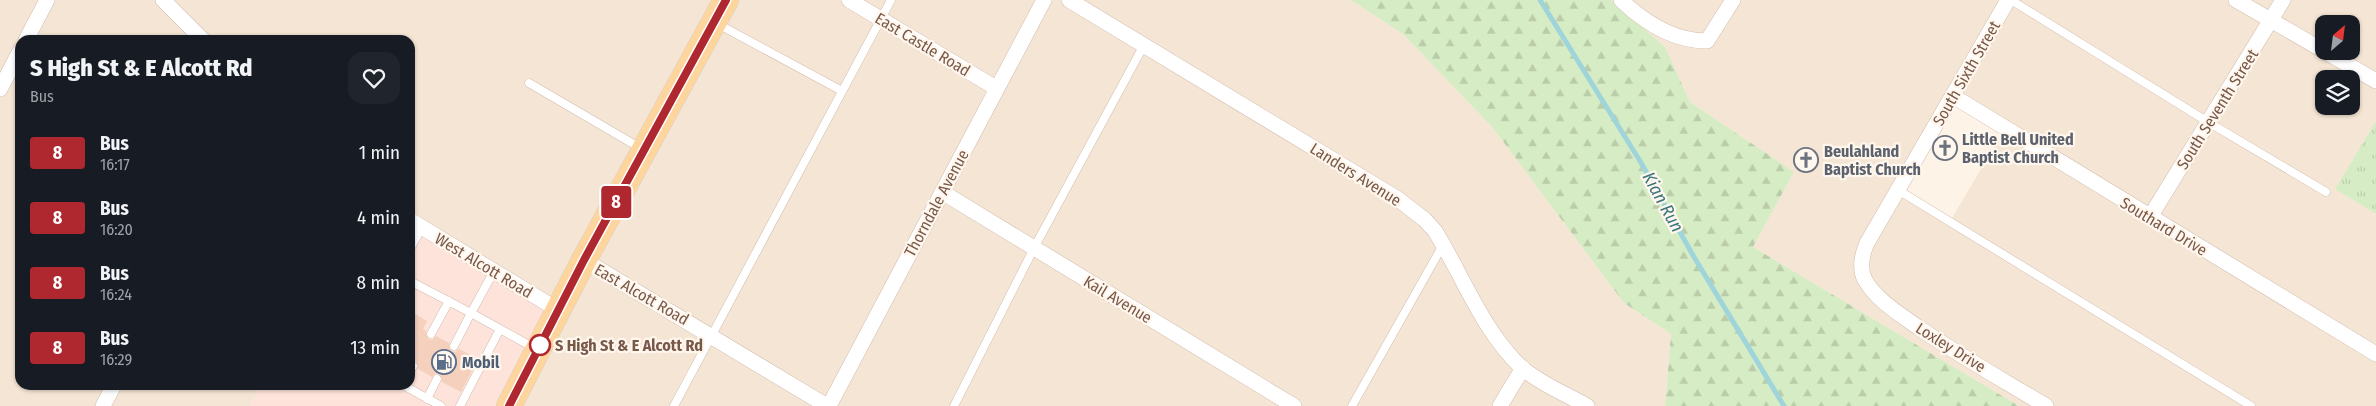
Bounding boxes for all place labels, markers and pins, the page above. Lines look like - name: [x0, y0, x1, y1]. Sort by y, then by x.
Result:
- place label: Little Bell United Baptist Church: [1962, 130, 2074, 167]
- church icon: Little Bell United Baptist Church: [1932, 135, 1958, 161]
- place label: Beulahland Baptist Church: [1824, 142, 1921, 179]
- church icon: Beulahland Baptist Church: [1793, 147, 1819, 173]
- marker: S High St & E Alcott Rd: [529, 334, 551, 356]
- place label: S High St & E Alcott Rd: [555, 336, 703, 355]
- fuel station icon: Mobil: [431, 349, 457, 375]
- place label: Mobil: [462, 353, 500, 372]

